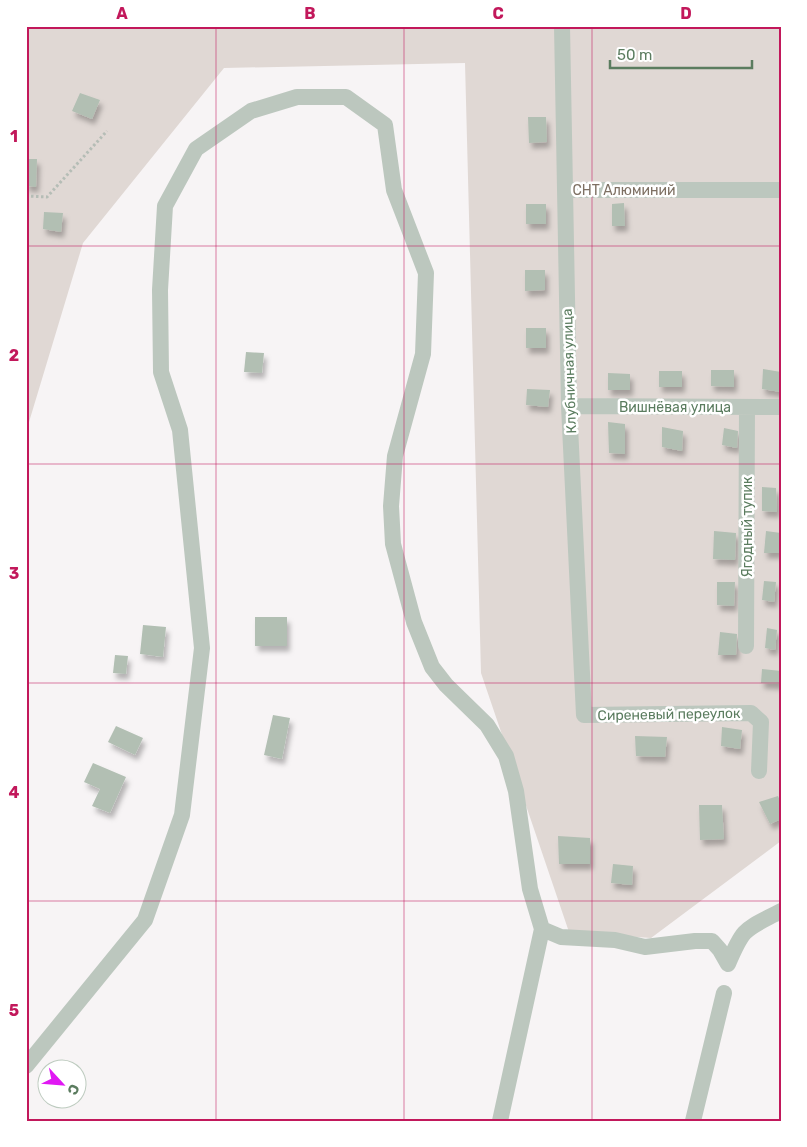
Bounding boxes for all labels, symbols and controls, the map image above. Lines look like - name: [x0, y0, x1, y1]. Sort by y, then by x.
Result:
- text: A: [116, 4, 128, 23]
- text: B: [304, 4, 316, 23]
- text: C: [492, 4, 504, 23]
- text: D: [680, 4, 692, 23]
- scale bar: [610, 38, 752, 70]
- text: 50 m: [617, 46, 652, 64]
- text: 1: [10, 127, 18, 146]
- park label: СНТ Алюминий: [572, 182, 676, 199]
- street label: Клубничная улица: [559, 308, 580, 434]
- text: 2: [9, 346, 19, 365]
- street label: Вишнёвая улица: [619, 399, 731, 416]
- street label: Ягодный тупик: [739, 476, 756, 578]
- text: 3: [9, 564, 19, 583]
- street label: Сиреневый переулок: [597, 705, 741, 724]
- text: 4: [9, 783, 20, 802]
- text: 5: [9, 1001, 19, 1020]
- north arrow: [38, 1060, 88, 1110]
- text: С: [63, 1081, 83, 1098]

